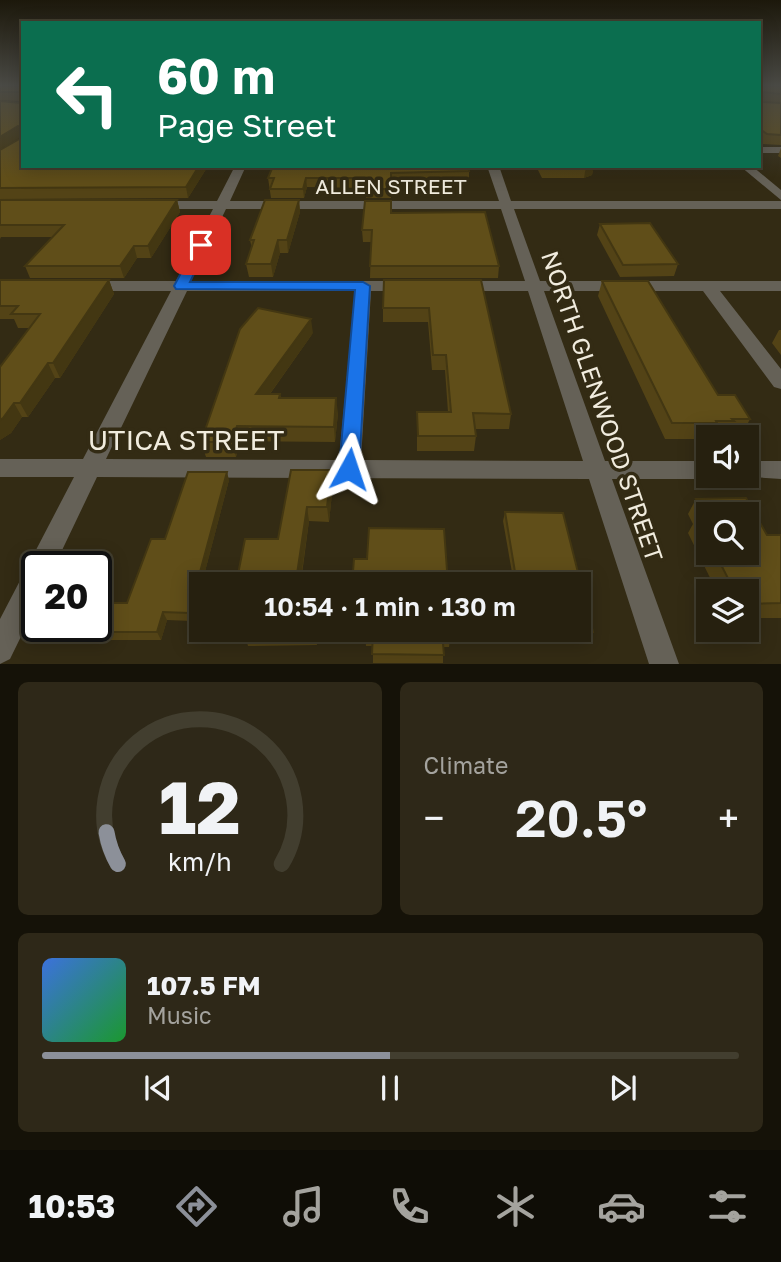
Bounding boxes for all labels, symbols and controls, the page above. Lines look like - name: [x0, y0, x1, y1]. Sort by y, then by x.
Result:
- text: 60 m: [157, 46, 275, 105]
- icon: left: [42, 49, 133, 140]
- text: Page Street: [157, 106, 337, 144]
- street label: ALLEN STREET: [315, 173, 467, 199]
- pin: [171, 215, 231, 275]
- icon: arrive: [182, 226, 220, 264]
- street label: NORTH GLENWOOD STREET: [536, 247, 670, 565]
- street label: UTICA STREET: [88, 423, 284, 456]
- map controls: [696, 425, 759, 642]
- button: sound: [696, 425, 759, 488]
- position arrow: [312, 432, 386, 506]
- button: search: [696, 502, 759, 565]
- speed limit sign: 20: [21, 551, 112, 642]
- button: layers: [696, 579, 759, 642]
- text: 10:54 · 1 min · 130 m: [264, 591, 516, 622]
- text: Climate: [424, 751, 508, 779]
- text: 12: [159, 764, 241, 851]
- text: 20.5°: [515, 786, 647, 848]
- text: −: [424, 795, 444, 840]
- text: +: [718, 795, 739, 840]
- text: km/h: [168, 846, 232, 877]
- text: 107.5 FM: [147, 970, 261, 1001]
- text: Music: [147, 1001, 212, 1029]
- icon: previous: [139, 1069, 177, 1107]
- icon: pause: [371, 1069, 409, 1107]
- icon: next: [604, 1069, 642, 1107]
- icon: directions: [172, 1182, 221, 1231]
- icon: music: [279, 1182, 328, 1231]
- icon: phone: [385, 1182, 434, 1231]
- icon: climate: [491, 1182, 540, 1231]
- icon: car: [597, 1182, 646, 1231]
- icon: filters: [703, 1182, 752, 1231]
- text: 10:53: [29, 1187, 115, 1225]

